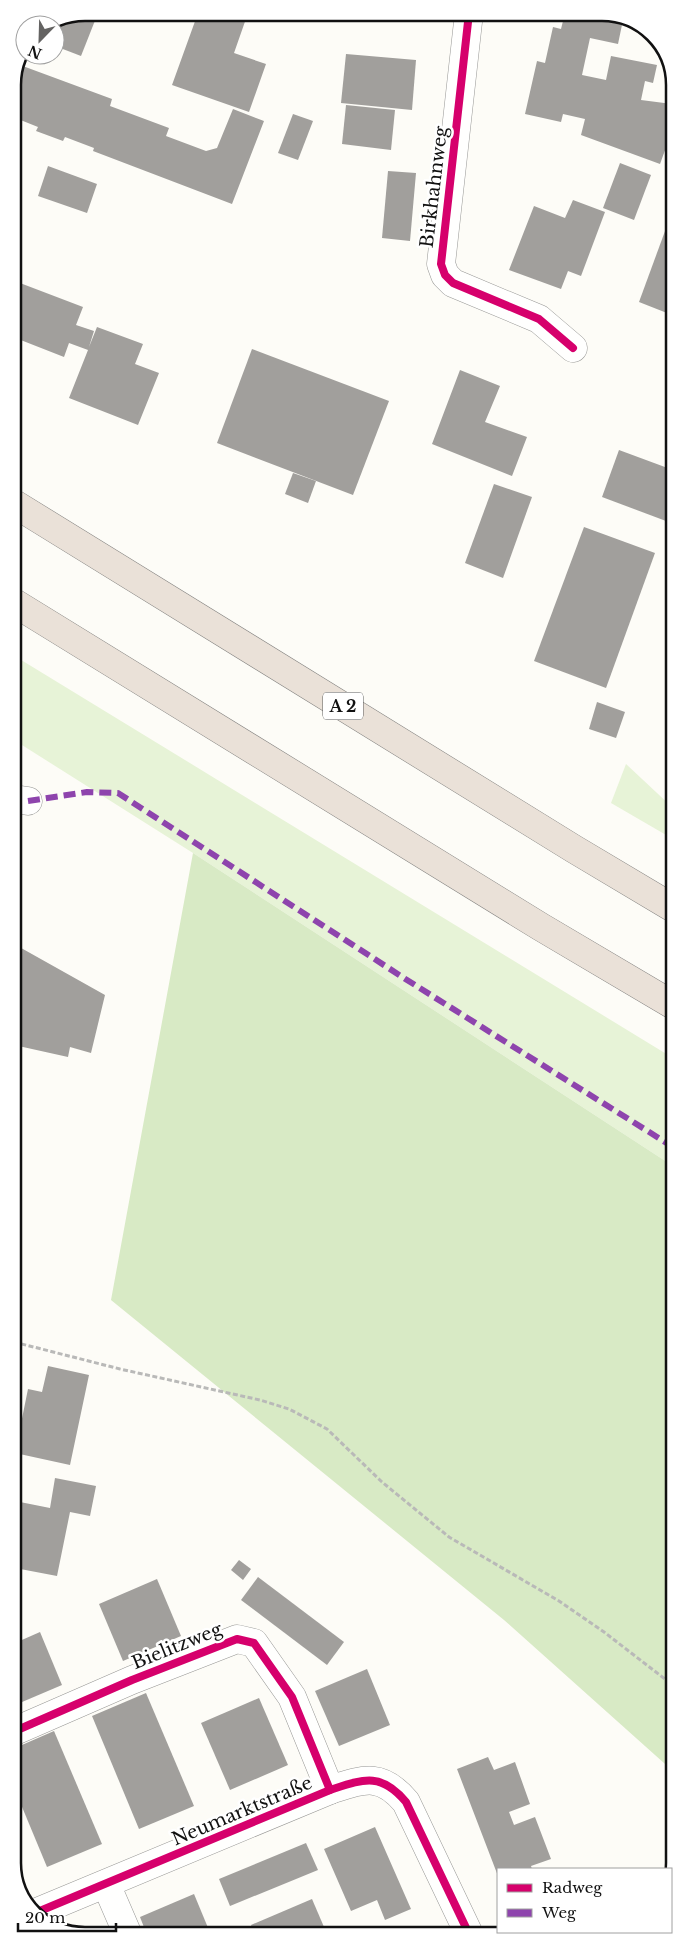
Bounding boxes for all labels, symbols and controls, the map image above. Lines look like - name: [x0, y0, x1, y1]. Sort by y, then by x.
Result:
- north arrow: [15, 15, 65, 65]
- text: N: [25, 41, 44, 63]
- street label: Birkhahnweg: [416, 125, 452, 249]
- road number: A 2: [323, 692, 363, 719]
- street label: Bielitzweg: [129, 1618, 225, 1674]
- street label: Neumarktstraße: [169, 1772, 315, 1850]
- legend: [497, 1868, 672, 1933]
- text: Radweg: [542, 1878, 603, 1897]
- scale bar: [18, 1900, 115, 1932]
- text: Weg: [541, 1903, 577, 1922]
- text: 20 m: [25, 1908, 65, 1927]

